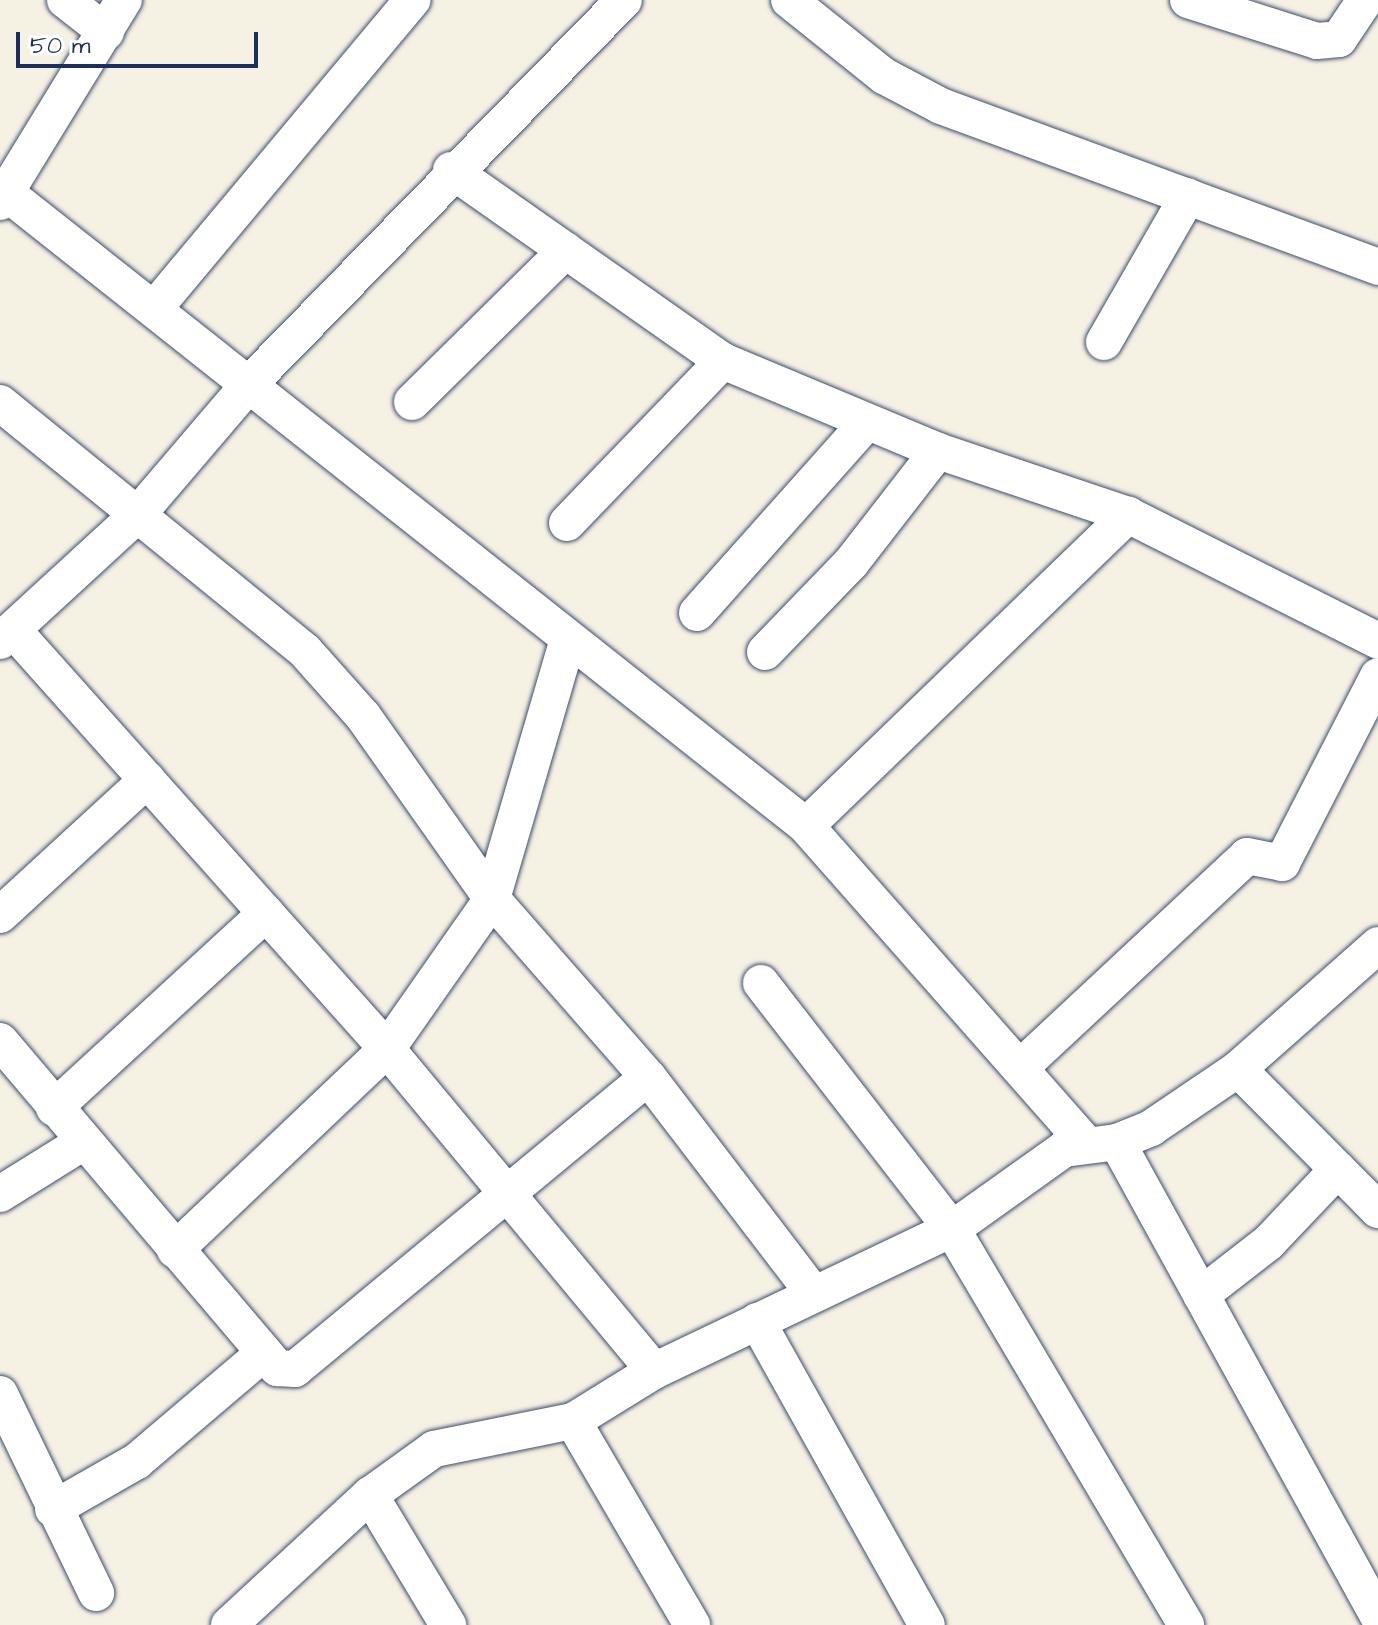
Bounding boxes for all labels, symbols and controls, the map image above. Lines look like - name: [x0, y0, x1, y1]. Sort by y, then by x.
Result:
- scale bar: [20, 16, 262, 66]
- text: 50 m: [30, 29, 90, 63]

